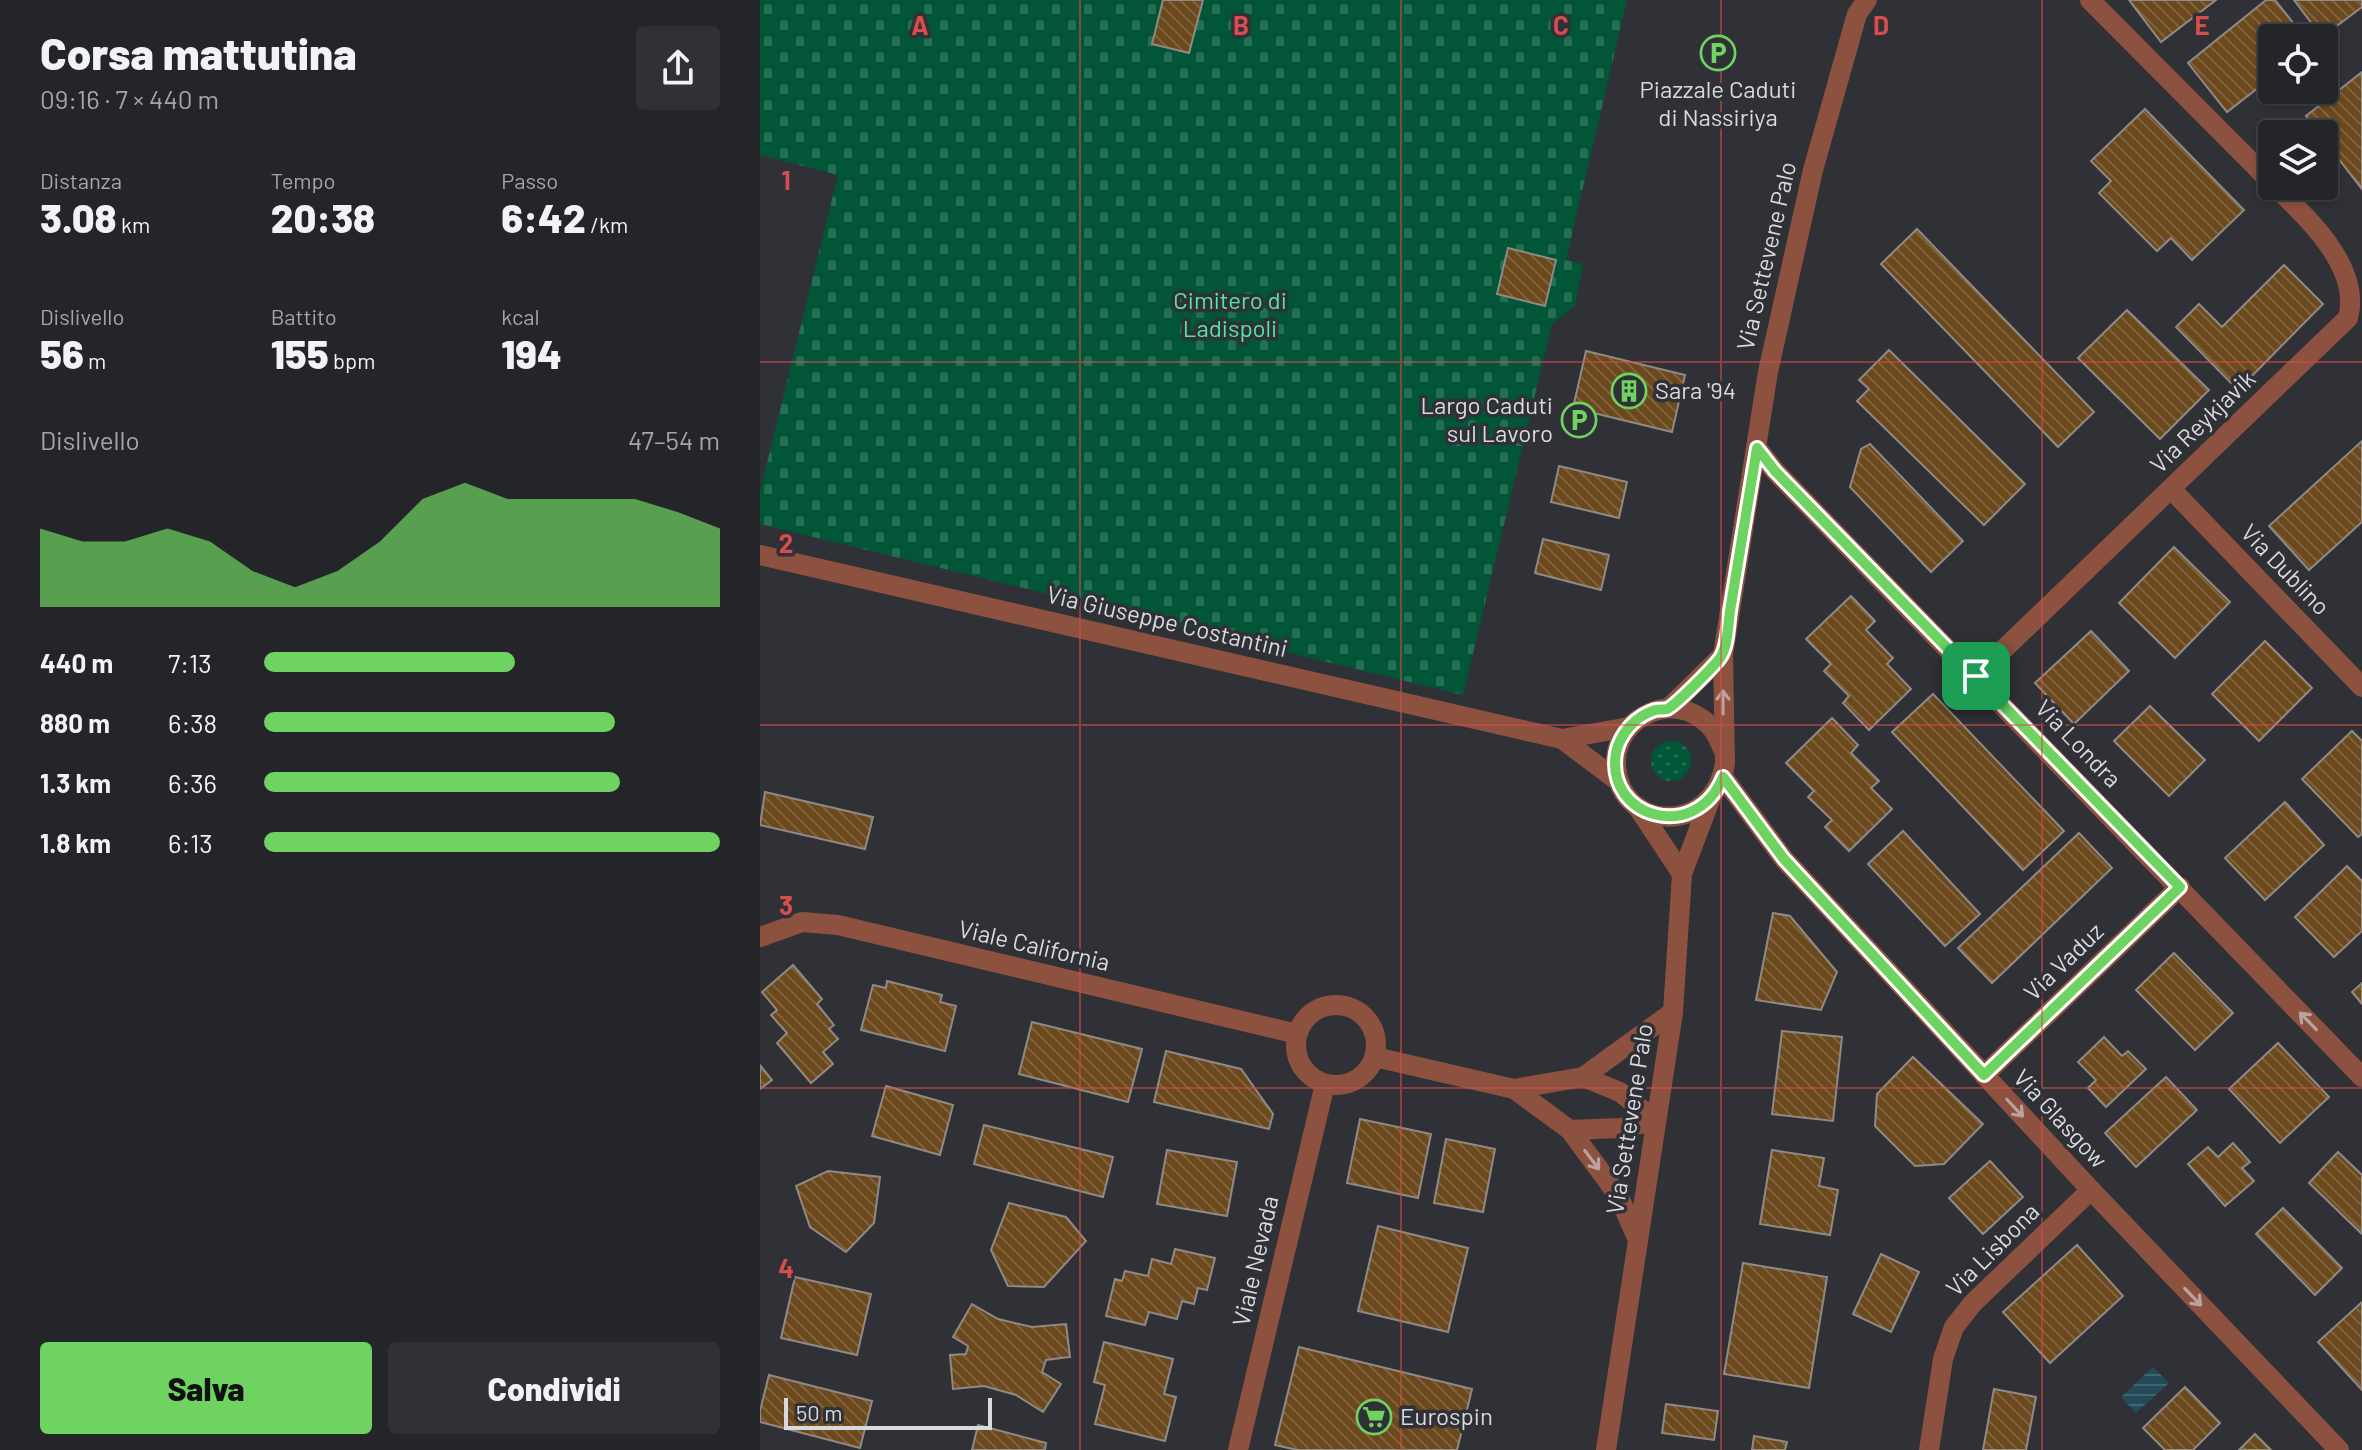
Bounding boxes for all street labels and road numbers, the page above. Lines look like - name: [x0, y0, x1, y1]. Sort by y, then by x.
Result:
- street label: Via Settevene Palo: [1730, 159, 1801, 353]
- street label: Via Reykjavik: [2143, 364, 2261, 478]
- street label: Via Dublino: [2236, 517, 2337, 620]
- street label: Via Giuseppe Costantini: [1044, 579, 1291, 662]
- street label: Via Londra: [2030, 693, 2128, 793]
- street label: Viale California: [956, 913, 1113, 976]
- street label: Via Vaduz: [2017, 916, 2109, 1006]
- street label: Via Settevene Palo: [1599, 1021, 1658, 1216]
- street label: Via Glasgow: [2008, 1063, 2114, 1173]
- street label: Viale Nevada: [1225, 1193, 1284, 1329]
- street label: Via Lisbona: [1939, 1196, 2045, 1302]

